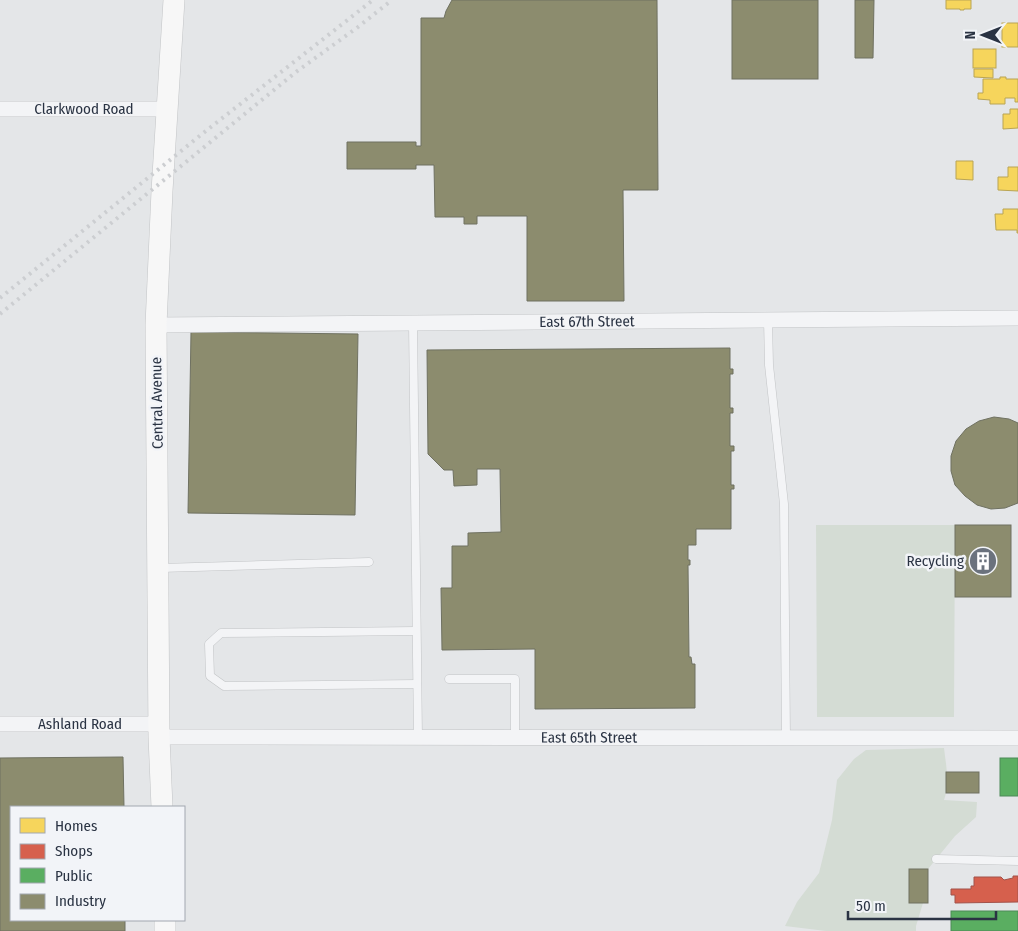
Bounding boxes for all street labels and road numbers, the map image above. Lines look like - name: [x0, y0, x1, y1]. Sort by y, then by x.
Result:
- street label: Clarkwood Road: [34, 100, 134, 118]
- street label: East 67th Street: [539, 312, 635, 331]
- street label: Central Avenue: [147, 357, 167, 449]
- street label: Ashland Road: [38, 715, 122, 733]
- street label: East 65th Street: [541, 728, 637, 747]

